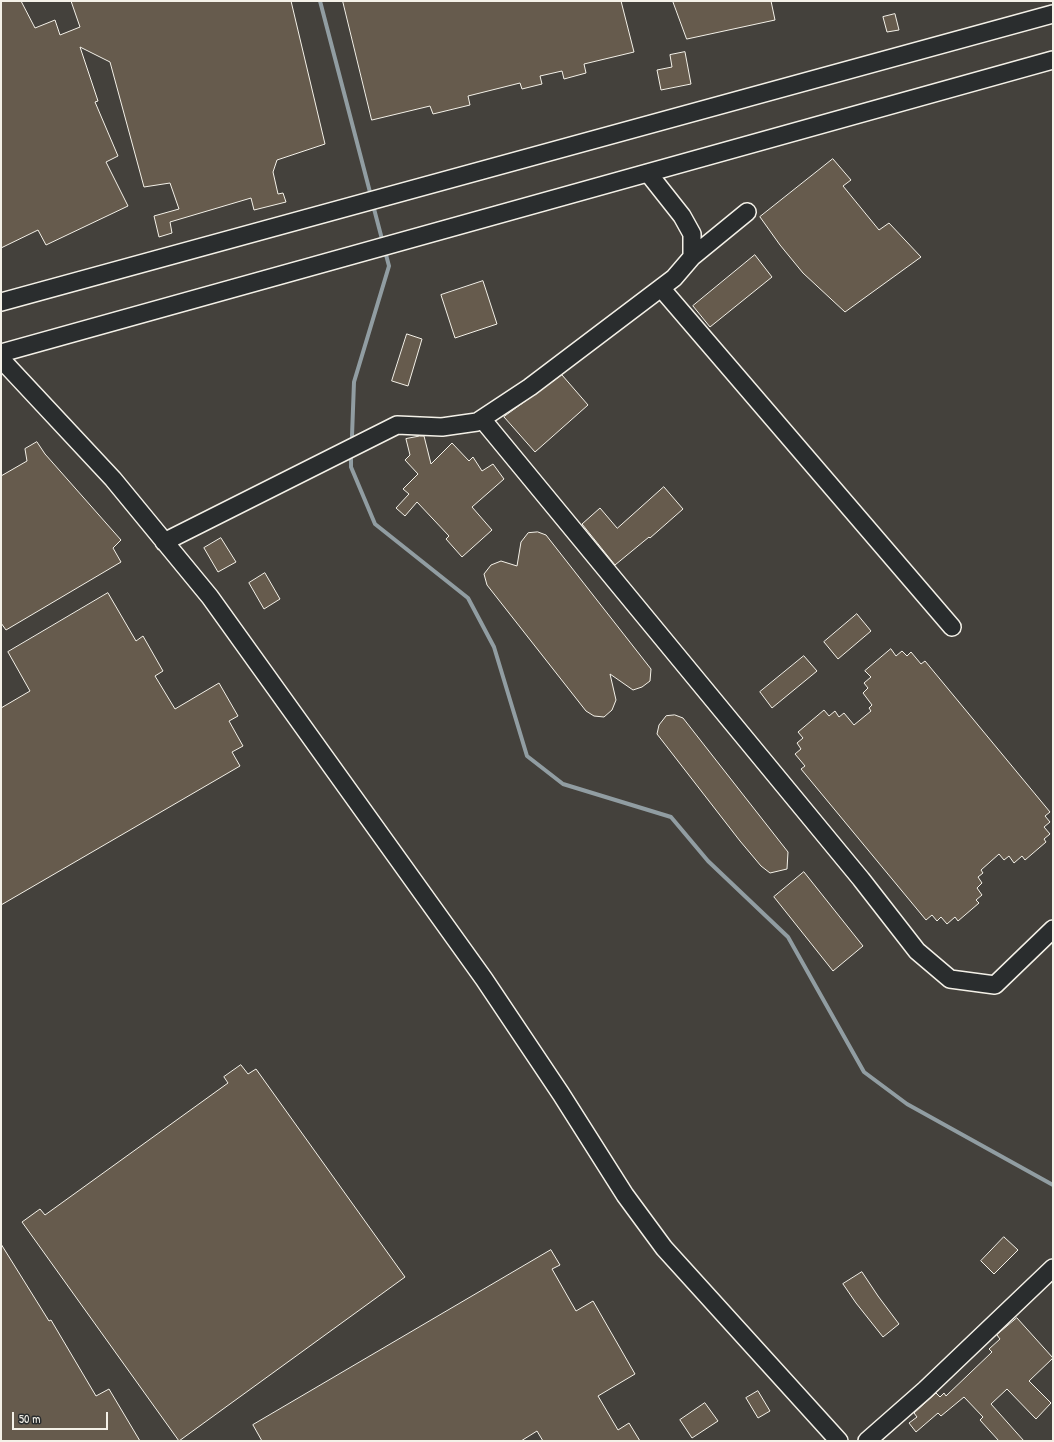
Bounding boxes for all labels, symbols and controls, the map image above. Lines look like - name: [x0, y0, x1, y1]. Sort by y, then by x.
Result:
- scale bar: [14, 1404, 110, 1430]
- text: 50 m: [19, 1410, 40, 1427]

